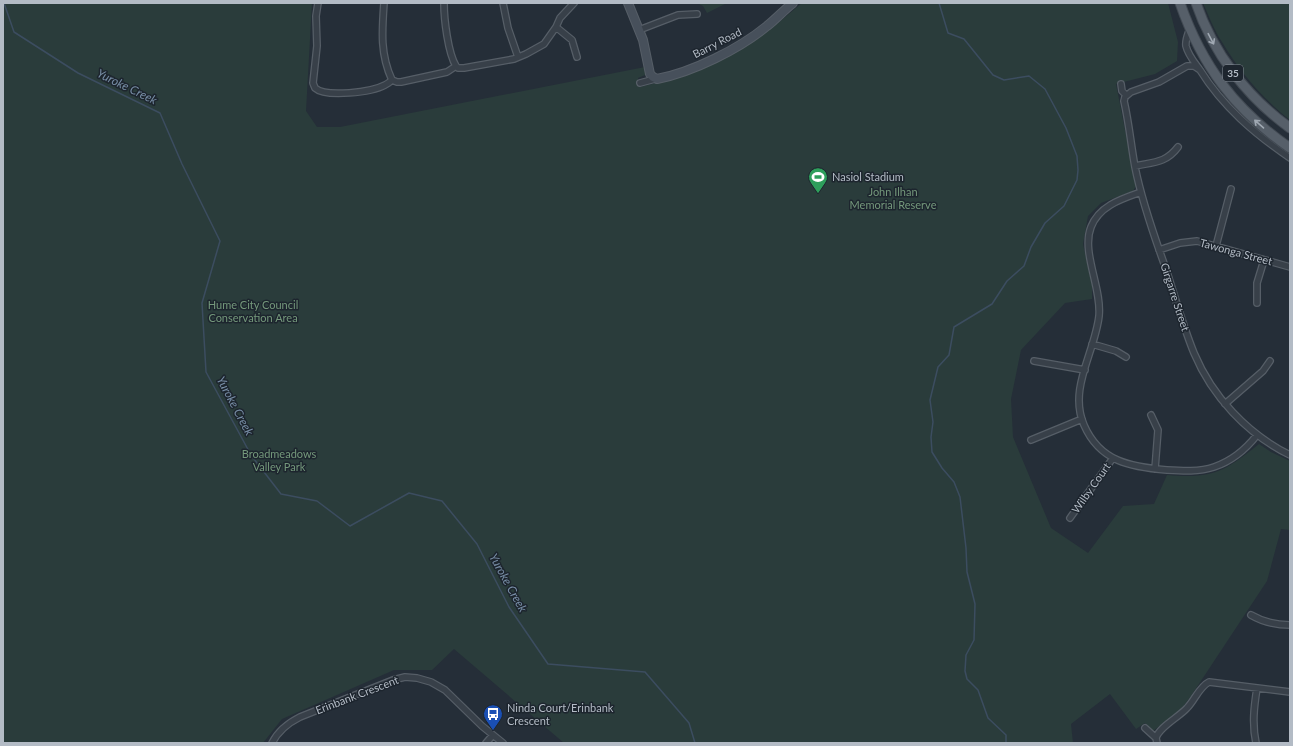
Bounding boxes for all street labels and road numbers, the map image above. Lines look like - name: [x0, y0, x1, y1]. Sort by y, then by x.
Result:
- street label: Barry Road: [690, 25, 743, 60]
- road number: 35: [1223, 65, 1243, 81]
- street label: Tawonga Street: [1198, 236, 1274, 267]
- street label: Girgarre Street: [1158, 261, 1193, 333]
- street label: Wilby Court: [1069, 460, 1113, 515]
- street label: Erinbank Crescent: [314, 673, 400, 716]

